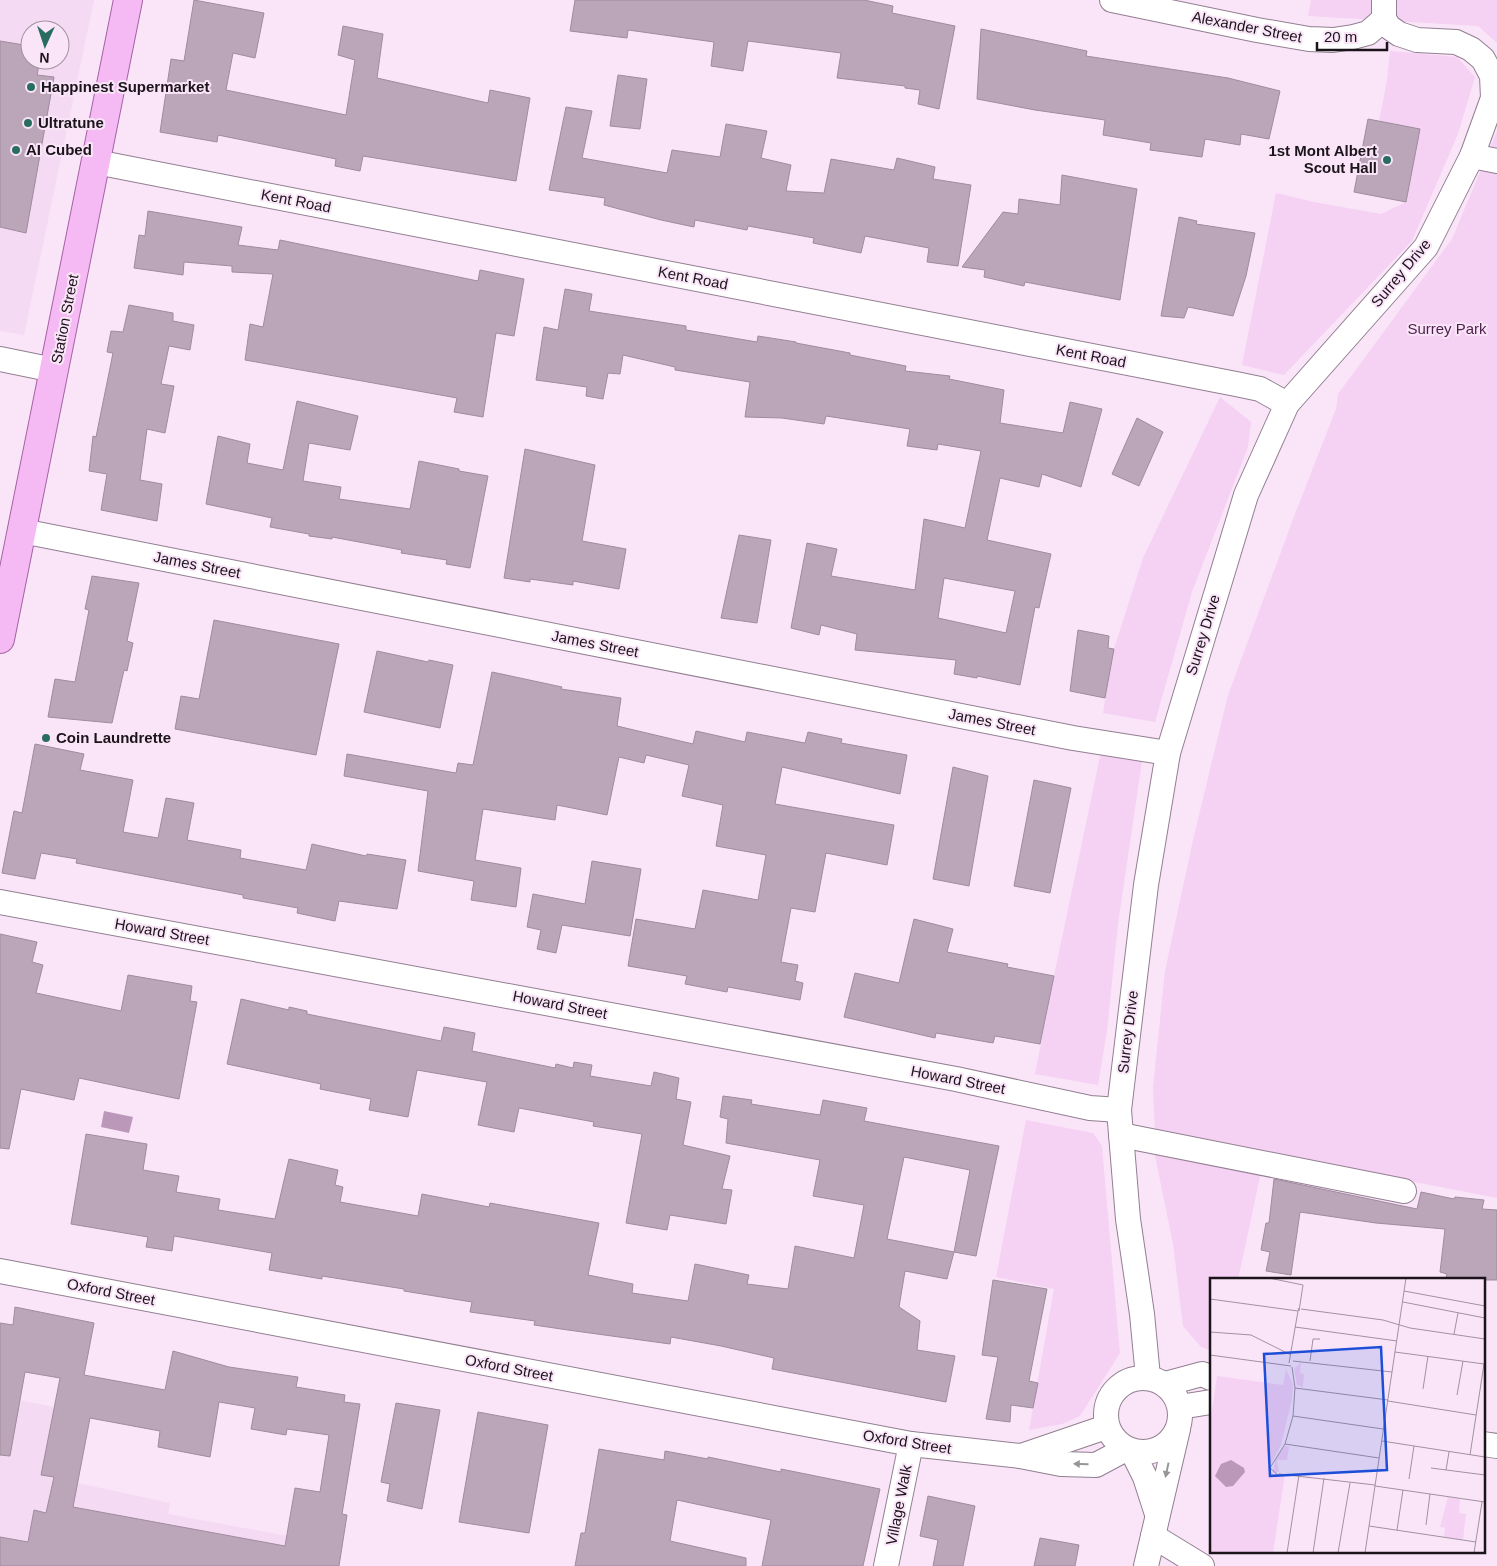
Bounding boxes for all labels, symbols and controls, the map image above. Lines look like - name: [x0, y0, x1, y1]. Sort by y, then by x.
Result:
- street label: Alexander Street: [1191, 8, 1304, 46]
- north arrow: [20, 20, 70, 70]
- scale bar: [1317, 20, 1387, 52]
- text: 20 m: [1324, 28, 1357, 45]
- text: N: [39, 50, 50, 66]
- place label: Happinest Supermarket: [41, 78, 209, 95]
- marker: Happinest Supermarket: [25, 81, 37, 93]
- place label: Ultratune: [38, 114, 104, 131]
- marker: Ultratune: [22, 117, 34, 129]
- place label: AI Cubed: [26, 141, 92, 158]
- place label: 1st Mont Albert Scout Hall: [1268, 142, 1377, 176]
- marker: AI Cubed: [10, 144, 22, 156]
- marker: 1st Mont Albert Scout Hall: [1381, 154, 1393, 166]
- street label: Kent Road: [260, 185, 333, 216]
- street label: Surrey Drive: [1367, 235, 1434, 310]
- street label: Kent Road: [657, 262, 730, 293]
- street label: Station Street: [47, 272, 82, 365]
- park label: Surrey Park: [1407, 320, 1487, 337]
- street label: Kent Road: [1055, 340, 1128, 371]
- street label: James Street: [152, 548, 243, 581]
- street label: Surrey Drive: [1182, 593, 1223, 677]
- street label: James Street: [550, 627, 641, 660]
- street label: James Street: [947, 705, 1038, 738]
- place label: Coin Laundrette: [56, 729, 171, 746]
- marker: Coin Laundrette: [40, 732, 52, 744]
- street label: Howard Street: [113, 915, 212, 948]
- street label: Howard Street: [511, 987, 610, 1022]
- street label: Surrey Drive: [1114, 990, 1141, 1074]
- street label: Howard Street: [909, 1062, 1008, 1097]
- street label: Oxford Street: [66, 1275, 157, 1309]
- inset map: [1210, 1278, 1484, 1554]
- street label: Oxford Street: [464, 1351, 555, 1385]
- street label: Oxford Street: [862, 1426, 953, 1457]
- one-way arrow: [1073, 1460, 1089, 1468]
- street label: Village Walk: [882, 1463, 915, 1547]
- one-way arrow: [1163, 1463, 1171, 1479]

